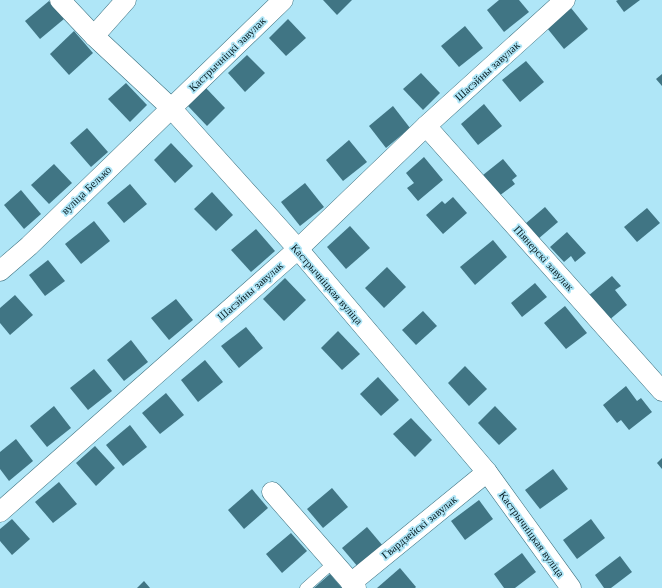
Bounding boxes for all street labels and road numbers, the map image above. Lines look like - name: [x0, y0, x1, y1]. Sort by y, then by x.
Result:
- street label: Кастрычніцкі завулак: [186, 13, 269, 94]
- street label: Шасэйны завулак: [452, 38, 523, 104]
- street label: вуліца Белько: [58, 162, 114, 217]
- street label: Піянерскі завулак: [511, 222, 578, 294]
- street label: Кастрычніцкая вуліца: [288, 241, 366, 327]
- street label: Шасэйны завулак: [214, 258, 286, 323]
- street label: Кастрычніцкая вуліца: [496, 488, 568, 580]
- street label: Гвардзейскі завулак: [378, 492, 460, 562]

